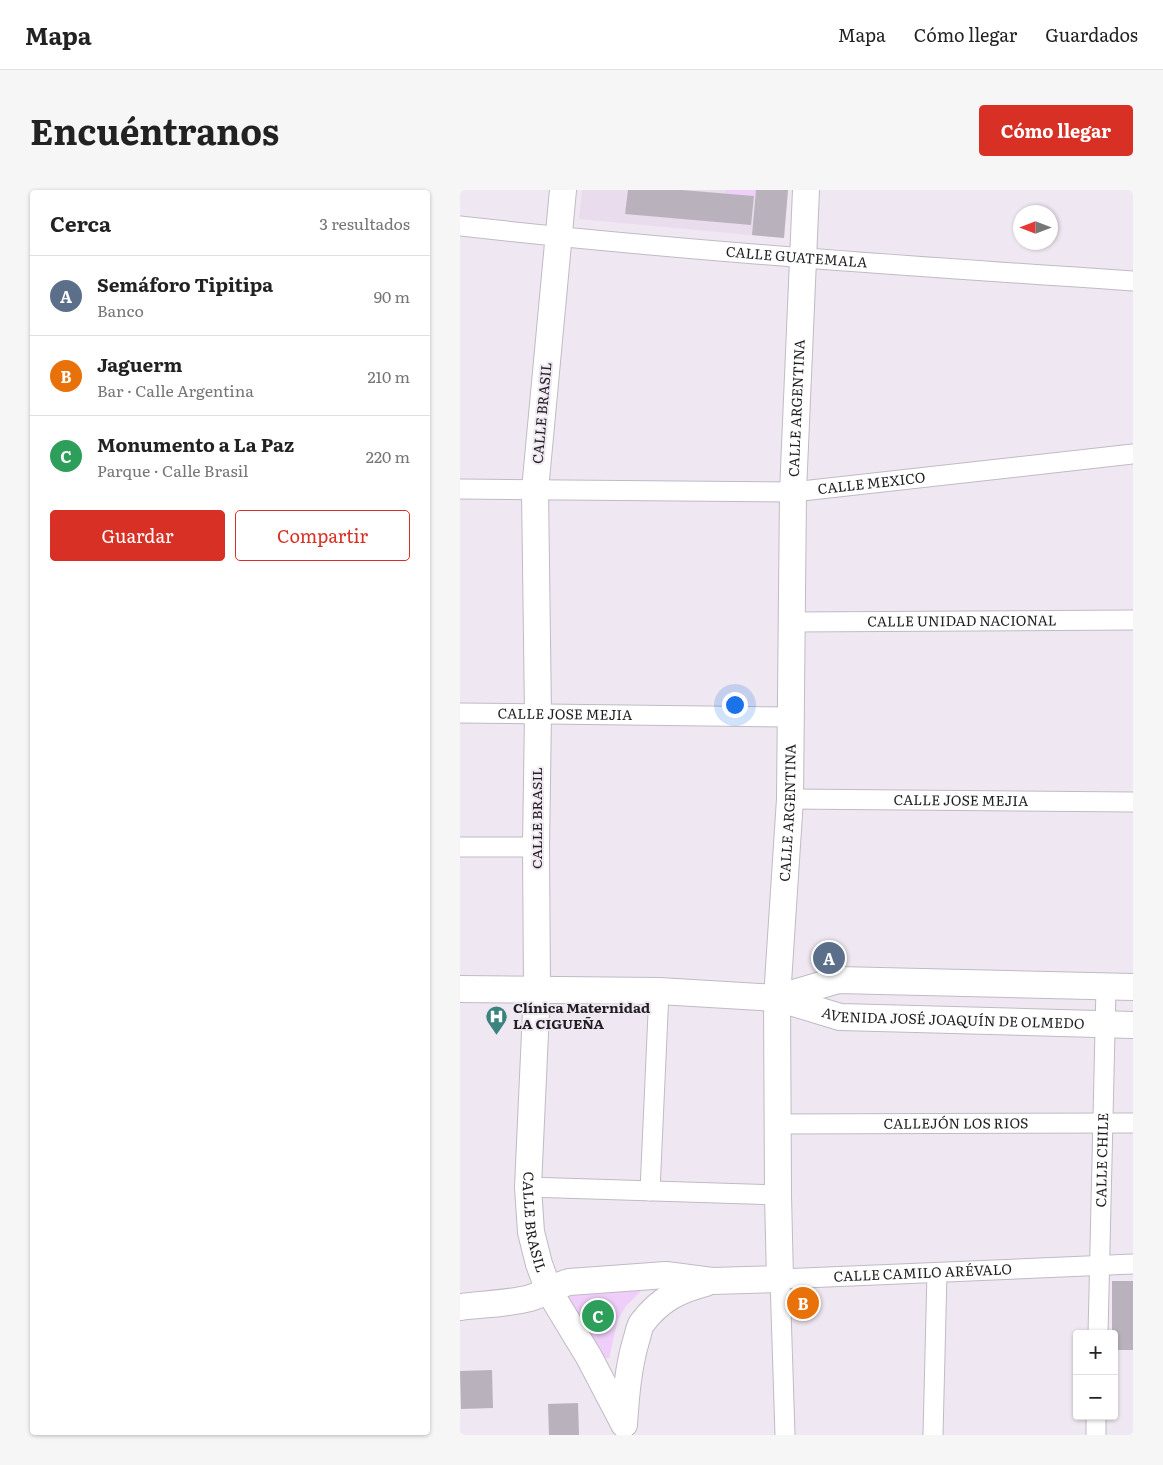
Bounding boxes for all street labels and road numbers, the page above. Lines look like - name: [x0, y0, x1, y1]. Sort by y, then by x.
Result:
- street label: CALLE GUATEMALA: [725, 241, 869, 272]
- street label: CALLE ARGENTINA: [783, 338, 809, 477]
- street label: CALLE BRASIL: [527, 361, 555, 465]
- street label: CALLE MEXICO: [816, 466, 926, 498]
- street label: CALLE UNIDAD NACIONAL: [867, 609, 1057, 631]
- street label: CALLE JOSE MEJIA: [498, 702, 633, 724]
- street label: CALLE ARGENTINA: [774, 743, 800, 882]
- street label: CALLE BRASIL: [526, 767, 546, 869]
- street label: CALLE JOSE MEJIA: [894, 789, 1029, 810]
- street label: AVENIDA JOSÉ JOAQUÍN DE OLMEDO: [820, 1001, 1085, 1033]
- street label: CALLEJÓN LOS RIOS: [883, 1112, 1029, 1133]
- street label: CALLE CHILE: [1090, 1112, 1112, 1207]
- street label: CALLE BRASIL: [519, 1171, 552, 1275]
- street label: CALLE CAMILO ARÉVALO: [833, 1258, 1012, 1286]

